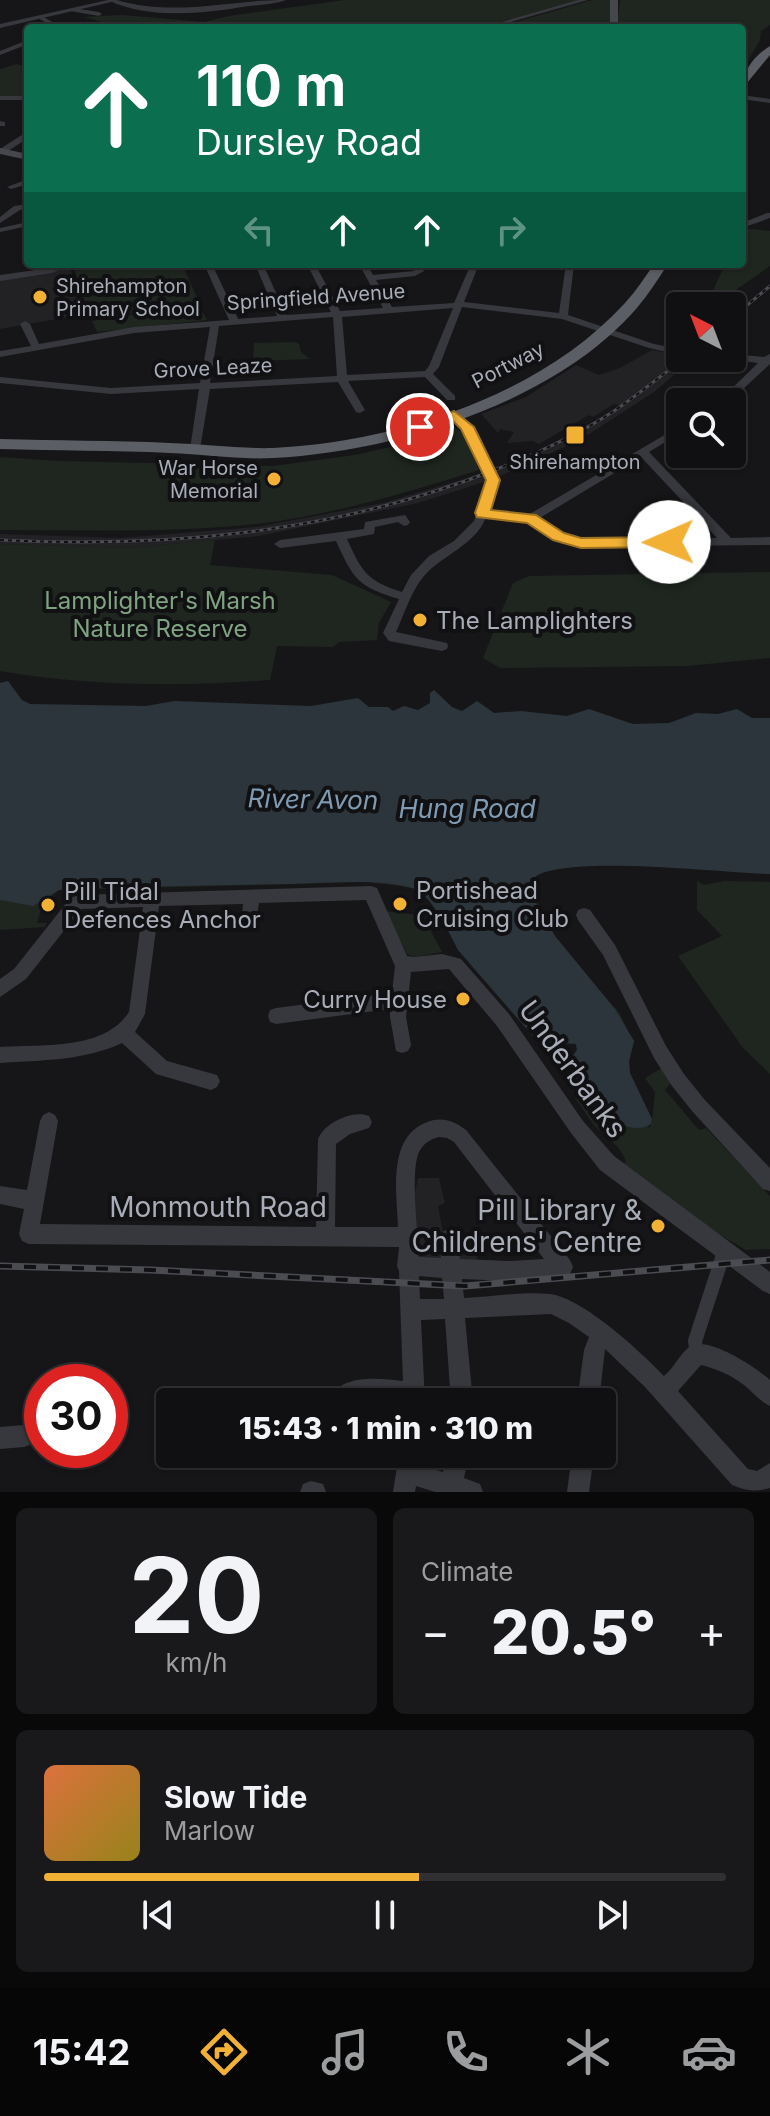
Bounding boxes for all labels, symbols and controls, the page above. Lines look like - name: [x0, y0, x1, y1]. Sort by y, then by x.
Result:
- text: 110 m: [196, 52, 346, 120]
- icon: ahead: [64, 56, 168, 160]
- text: Dursley Road: [196, 120, 422, 164]
- icon: left: [237, 208, 281, 252]
- icon: ahead: [321, 208, 365, 252]
- icon: ahead: [405, 208, 449, 252]
- icon: right: [489, 208, 533, 252]
- place label: Shirehampton Primary School: [56, 274, 200, 321]
- street label: Springfield Avenue: [226, 279, 406, 315]
- marker: Shirehampton Primary School: [31, 288, 49, 306]
- north arrow: [666, 292, 746, 372]
- map controls: [666, 292, 746, 468]
- street label: Portway: [468, 337, 548, 393]
- street label: Grove Leaze: [153, 353, 273, 383]
- button: search: [666, 388, 746, 468]
- pin: [386, 393, 454, 461]
- icon: arrive: [398, 405, 442, 449]
- marker: Shirehampton: [564, 424, 586, 446]
- place label: Shirehampton: [509, 450, 641, 474]
- place label: War Horse Memorial: [158, 456, 258, 503]
- marker: War Horse Memorial: [265, 470, 283, 488]
- position arrow: [627, 500, 711, 584]
- park label: Lamplighter's Marsh Nature Reserve: [44, 586, 276, 643]
- place label: The Lamplighters: [436, 606, 633, 635]
- marker: The Lamplighters: [411, 611, 429, 629]
- water label: River Avon: [247, 782, 379, 816]
- water label: Hung Road: [398, 793, 536, 824]
- place label: Portishead Cruising Club: [416, 876, 569, 933]
- place label: Pill Tidal Defences Anchor: [64, 877, 261, 934]
- marker: Portishead Cruising Club: [391, 895, 409, 913]
- marker: Pill Tidal Defences Anchor: [39, 896, 57, 914]
- place label: Curry House: [303, 985, 447, 1014]
- marker: Curry House: [454, 990, 472, 1008]
- street label: Underbanks: [512, 994, 634, 1144]
- street label: Monmouth Road: [109, 1190, 327, 1224]
- place label: Pill Library & Childrens' Centre: [411, 1193, 642, 1259]
- marker: Pill Library & Childrens' Centre: [649, 1217, 667, 1235]
- speed limit sign: 30: [24, 1364, 128, 1468]
- text: 15:43 · 1 min · 310 m: [239, 1410, 533, 1446]
- text: 20: [129, 1532, 264, 1658]
- text: Climate: [421, 1556, 513, 1587]
- text: 20.5°: [491, 1596, 656, 1668]
- text: −: [421, 1605, 450, 1659]
- text: +: [697, 1605, 726, 1659]
- text: km/h: [166, 1647, 227, 1678]
- text: Slow Tide: [164, 1779, 307, 1815]
- text: Marlow: [164, 1815, 255, 1846]
- icon: previous: [136, 1893, 180, 1937]
- icon: pause: [363, 1893, 407, 1937]
- icon: next: [590, 1893, 634, 1937]
- icon: directions: [196, 2024, 252, 2080]
- icon: music: [317, 2024, 373, 2080]
- icon: phone: [438, 2024, 494, 2080]
- icon: climate: [560, 2024, 616, 2080]
- icon: car: [681, 2024, 737, 2080]
- text: 15:42: [33, 2030, 130, 2074]

